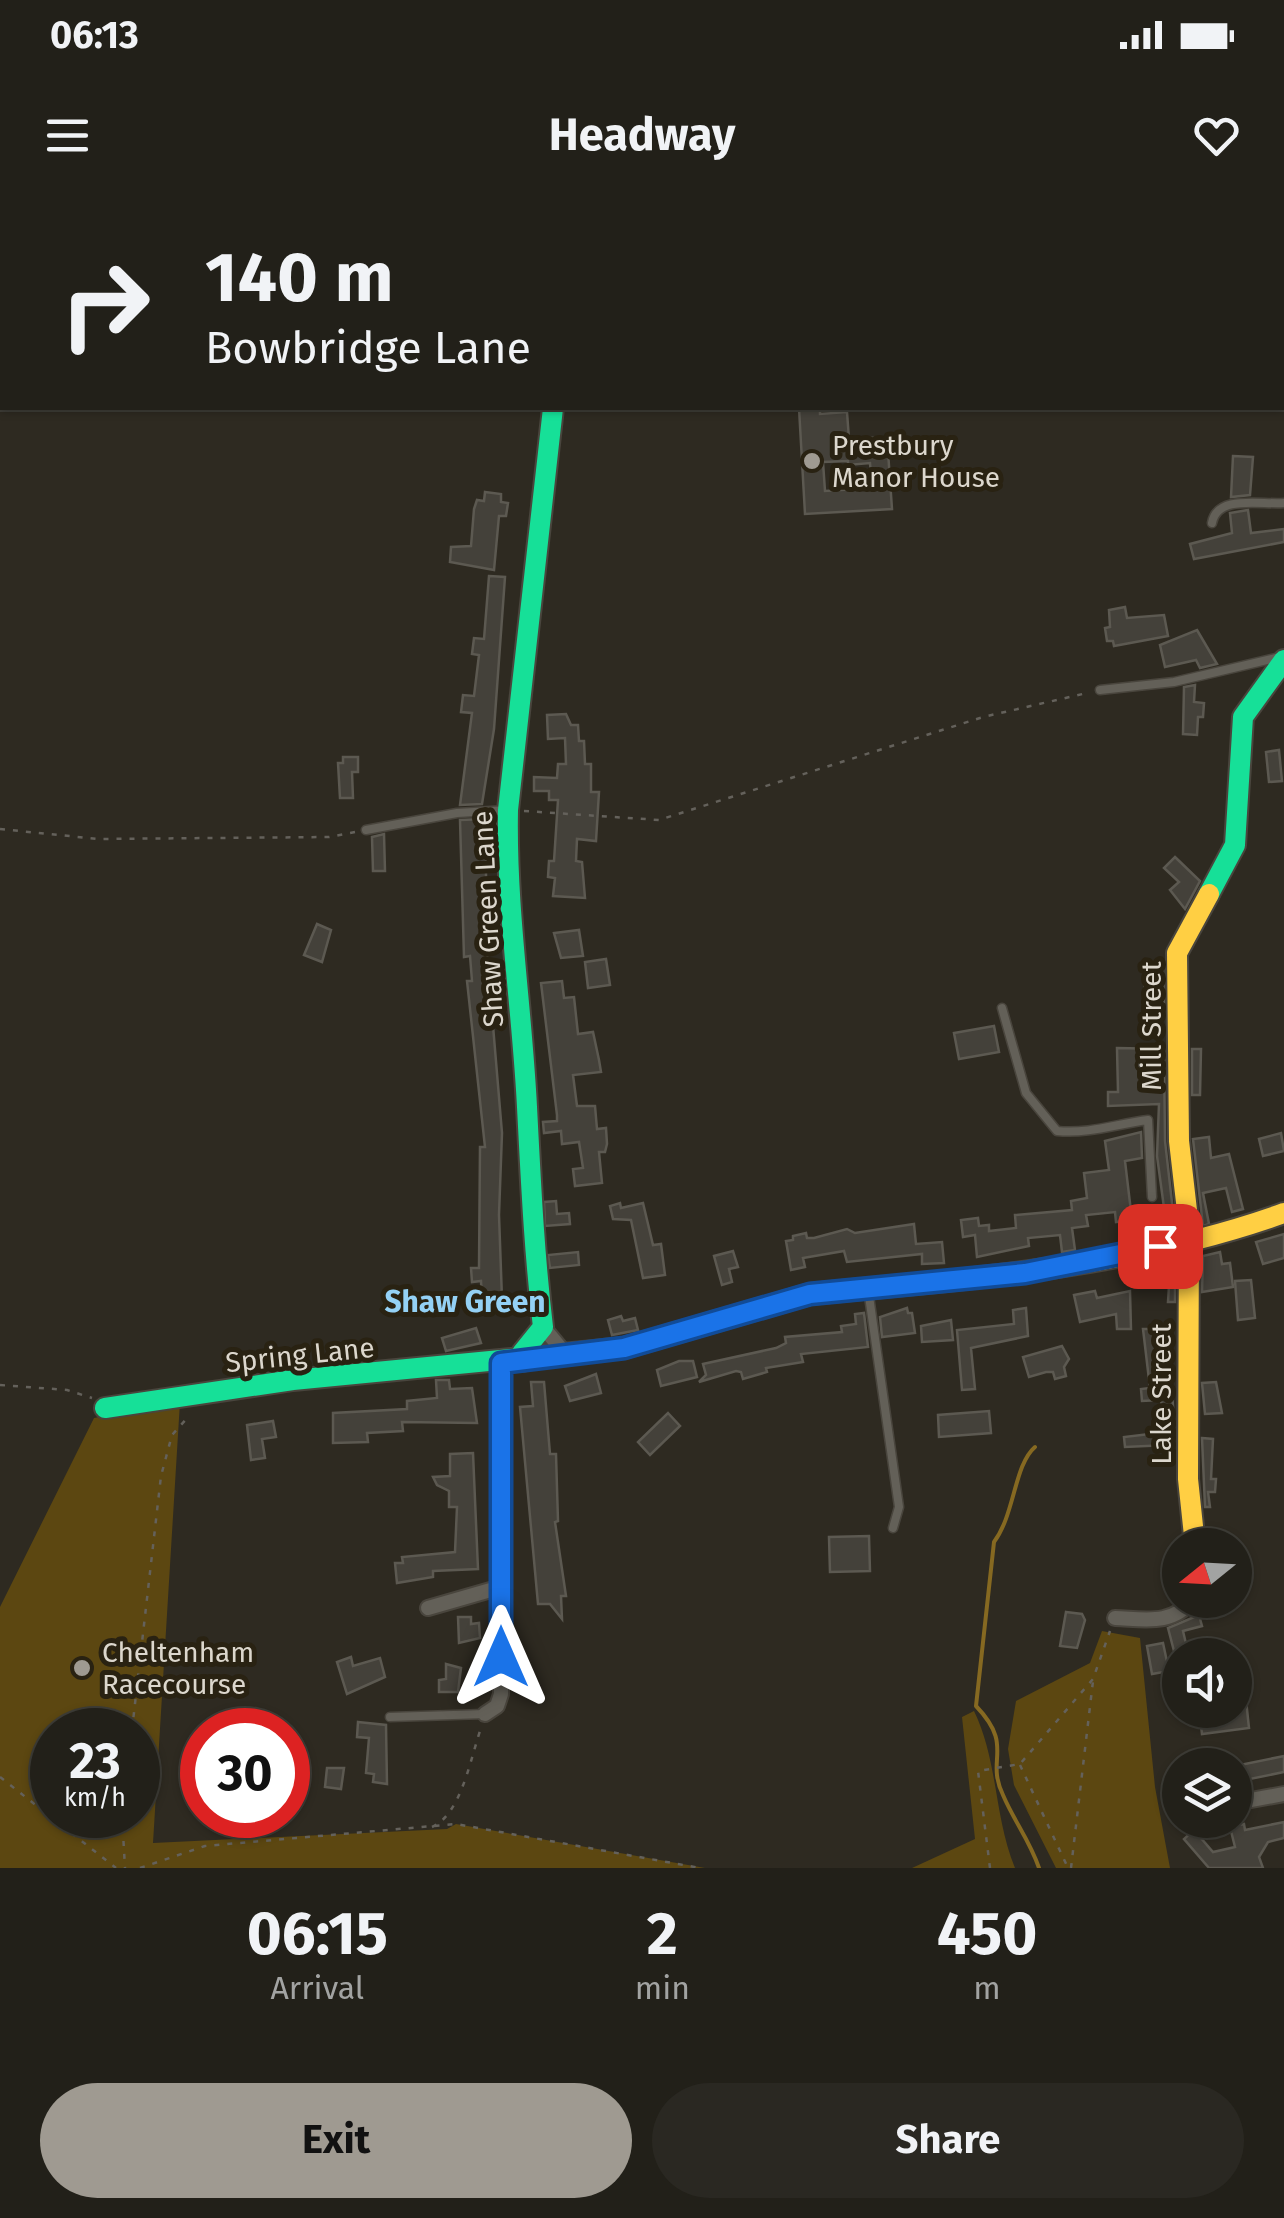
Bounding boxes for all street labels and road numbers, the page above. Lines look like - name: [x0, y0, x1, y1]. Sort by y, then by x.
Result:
- street label: Shaw Green Lane: [466, 810, 510, 1028]
- street label: Mill Street: [1135, 960, 1168, 1091]
- street label: Lake Street: [1145, 1322, 1178, 1465]
- street label: Spring Lane: [224, 1331, 376, 1379]

